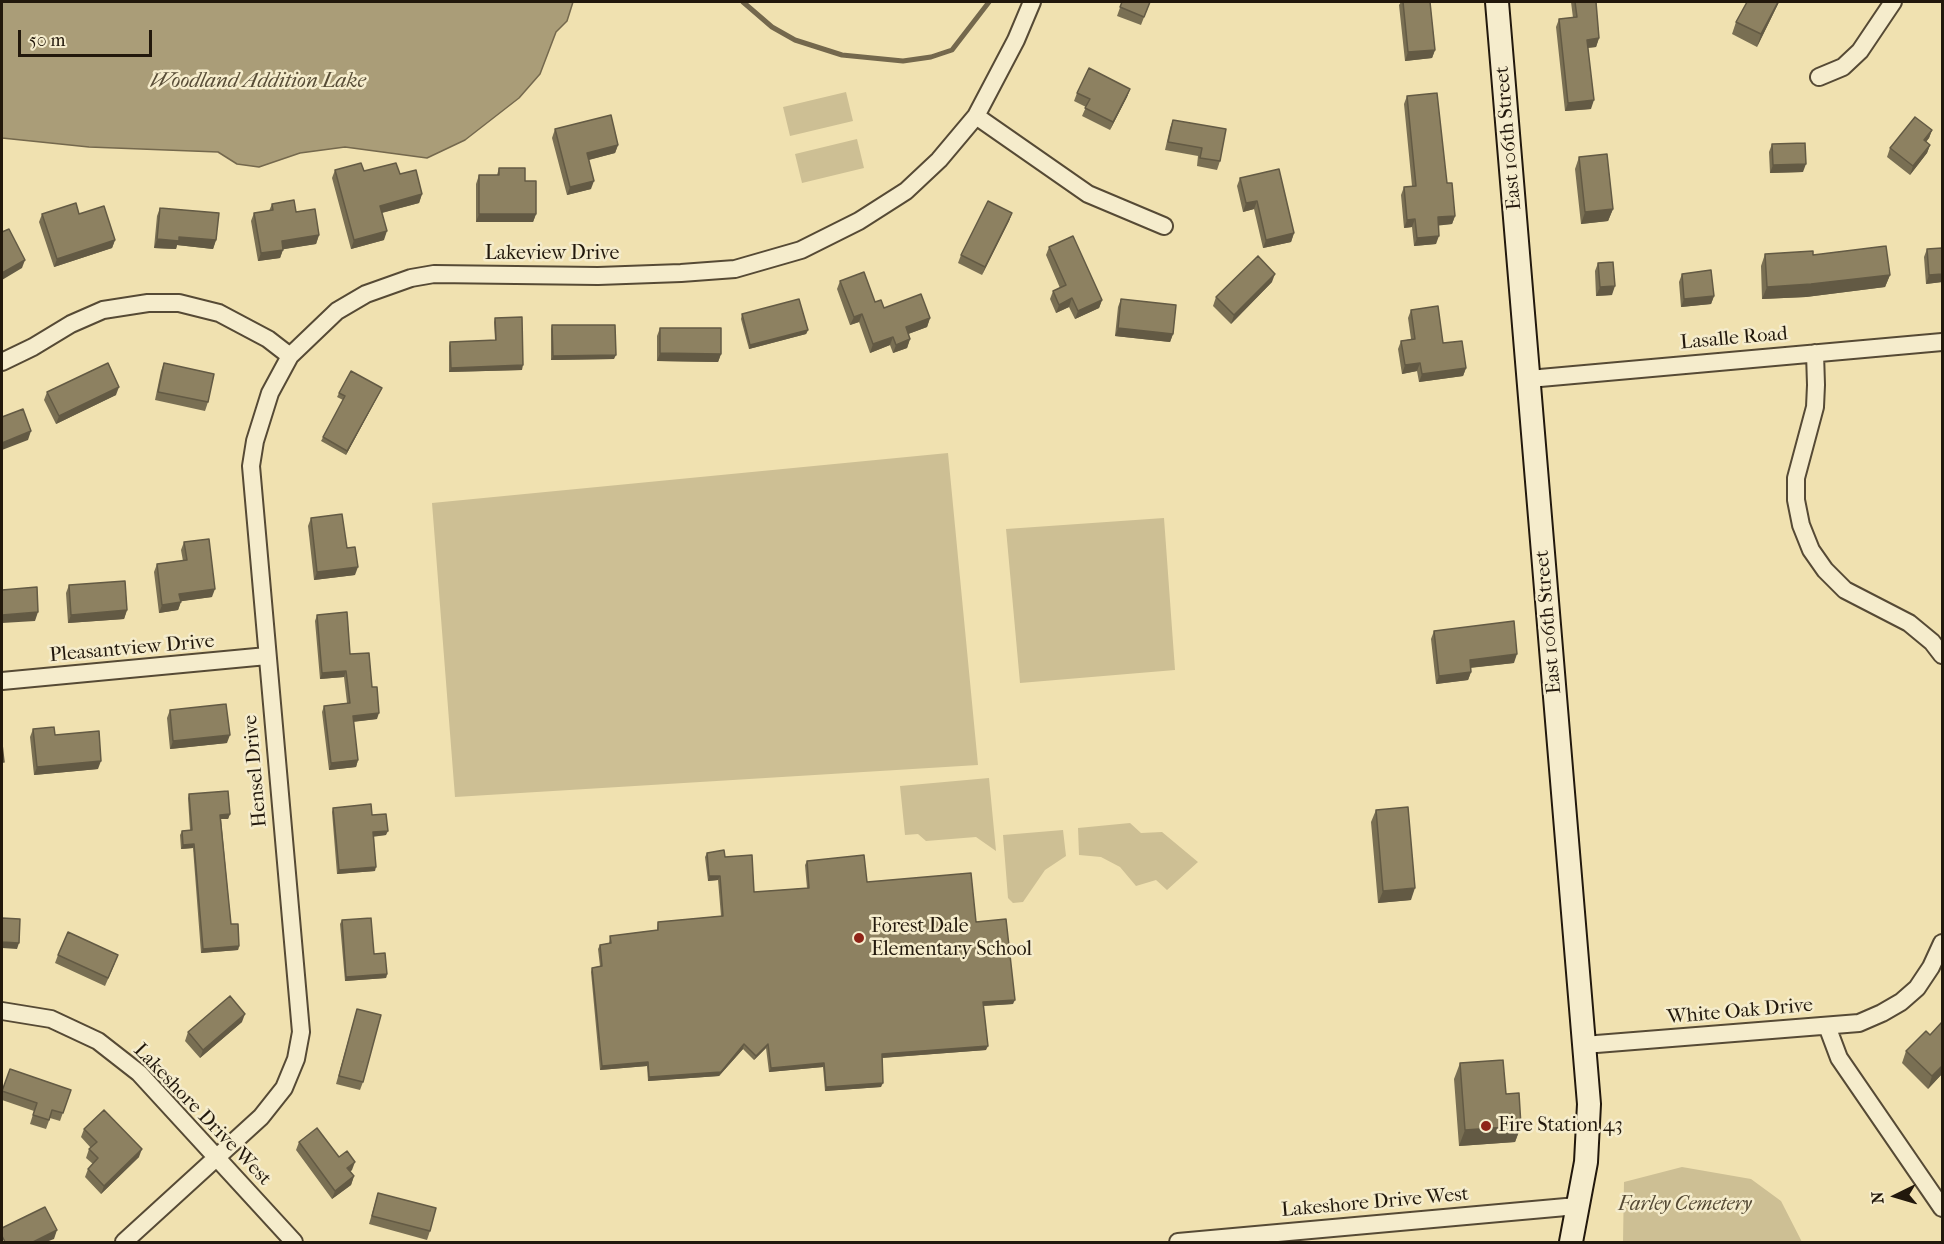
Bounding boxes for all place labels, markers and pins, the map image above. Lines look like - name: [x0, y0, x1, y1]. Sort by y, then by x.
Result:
- place label: Forest Dale Elementary School: [871, 915, 1032, 962]
- marker: Forest Dale Elementary School: [852, 931, 866, 945]
- place label: Fire Station 43: [1498, 1114, 1623, 1138]
- marker: Fire Station 43: [1479, 1119, 1493, 1133]

